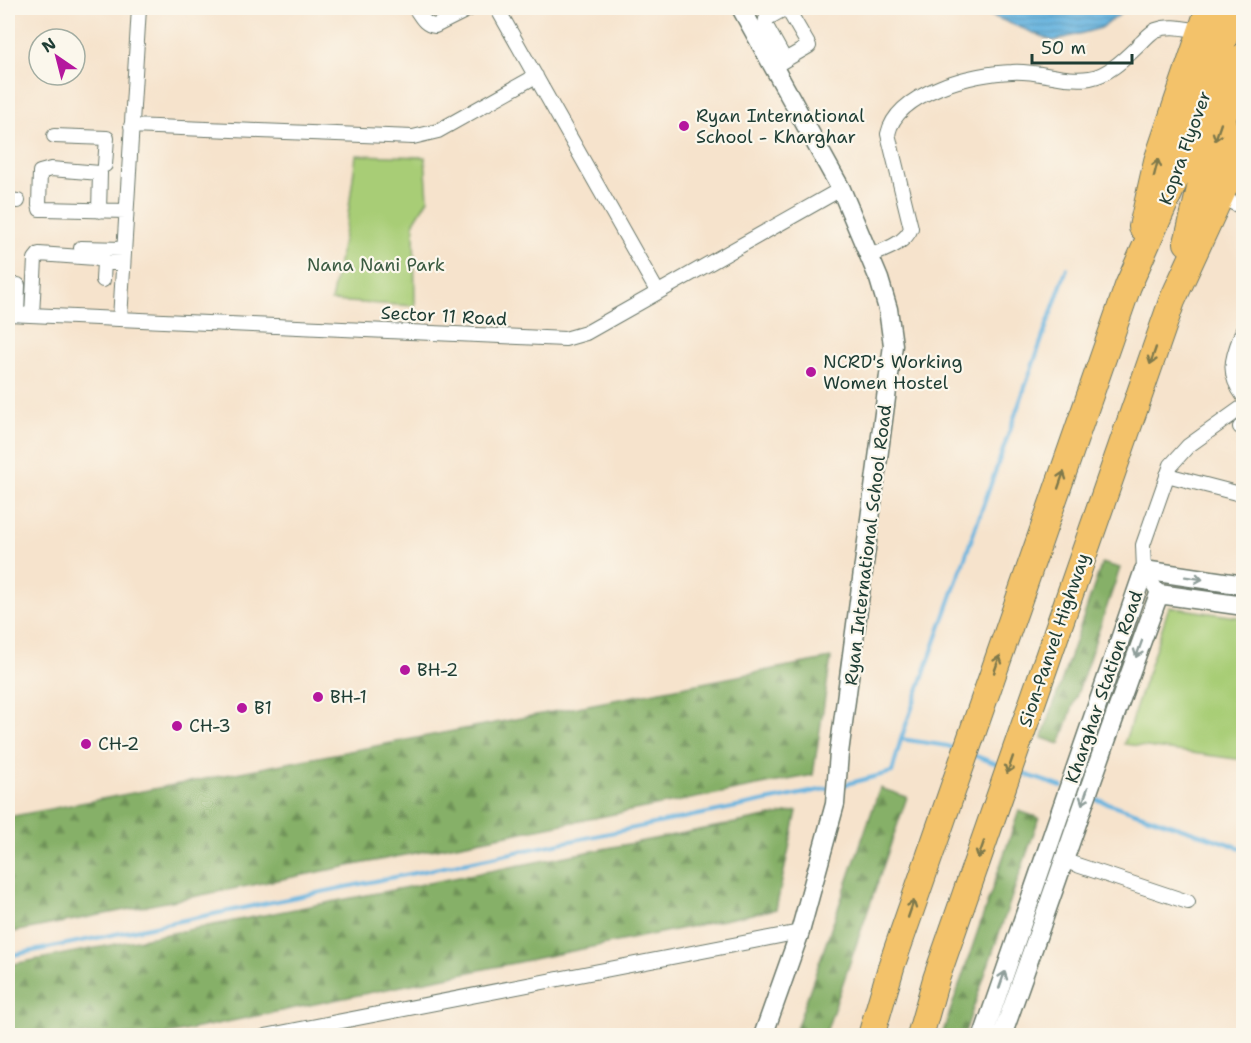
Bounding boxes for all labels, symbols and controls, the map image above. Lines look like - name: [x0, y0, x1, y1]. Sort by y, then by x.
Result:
- north arrow: [27, 27, 87, 87]
- scale bar: [1032, 27, 1132, 65]
- text: N: [37, 33, 60, 57]
- text: 50 m: [1041, 36, 1086, 60]
- street label: Kopra Flyover: [1153, 88, 1217, 208]
- place label: Ryan International School - Kharghar: [696, 104, 865, 149]
- marker: Ryan International School - Kharghar: [677, 119, 691, 133]
- one-way arrow: [1212, 122, 1223, 141]
- one-way arrow: [1150, 158, 1162, 177]
- park label: Nana Nani Park: [307, 253, 445, 277]
- street label: Sector 11 Road: [380, 301, 508, 331]
- one-way arrow: [1146, 346, 1157, 365]
- place label: NCRD's Working Women Hostel: [823, 350, 962, 395]
- marker: NCRD's Working Women Hostel: [804, 365, 818, 379]
- street label: Ryan International School Road: [839, 403, 897, 687]
- one-way arrow: [1056, 471, 1067, 490]
- street label: Sion-Panvel Highway: [1013, 550, 1095, 730]
- one-way arrow: [1184, 572, 1203, 583]
- street label: Kharghar Station Road: [1060, 587, 1148, 787]
- one-way arrow: [1132, 639, 1143, 657]
- one-way arrow: [992, 655, 1003, 674]
- place label: BH-2: [417, 658, 458, 682]
- marker: BH-2: [398, 663, 412, 677]
- place label: BH-1: [330, 685, 367, 709]
- marker: BH-1: [311, 690, 325, 704]
- place label: B1: [254, 696, 272, 720]
- marker: B1: [235, 701, 249, 715]
- place label: CH-3: [189, 714, 231, 738]
- marker: CH-3: [170, 719, 184, 733]
- place label: CH-2: [98, 732, 139, 756]
- marker: CH-2: [79, 737, 93, 751]
- one-way arrow: [1004, 755, 1015, 774]
- one-way arrow: [1079, 786, 1090, 804]
- one-way arrow: [974, 840, 985, 859]
- one-way arrow: [907, 900, 918, 919]
- one-way arrow: [998, 971, 1009, 990]

